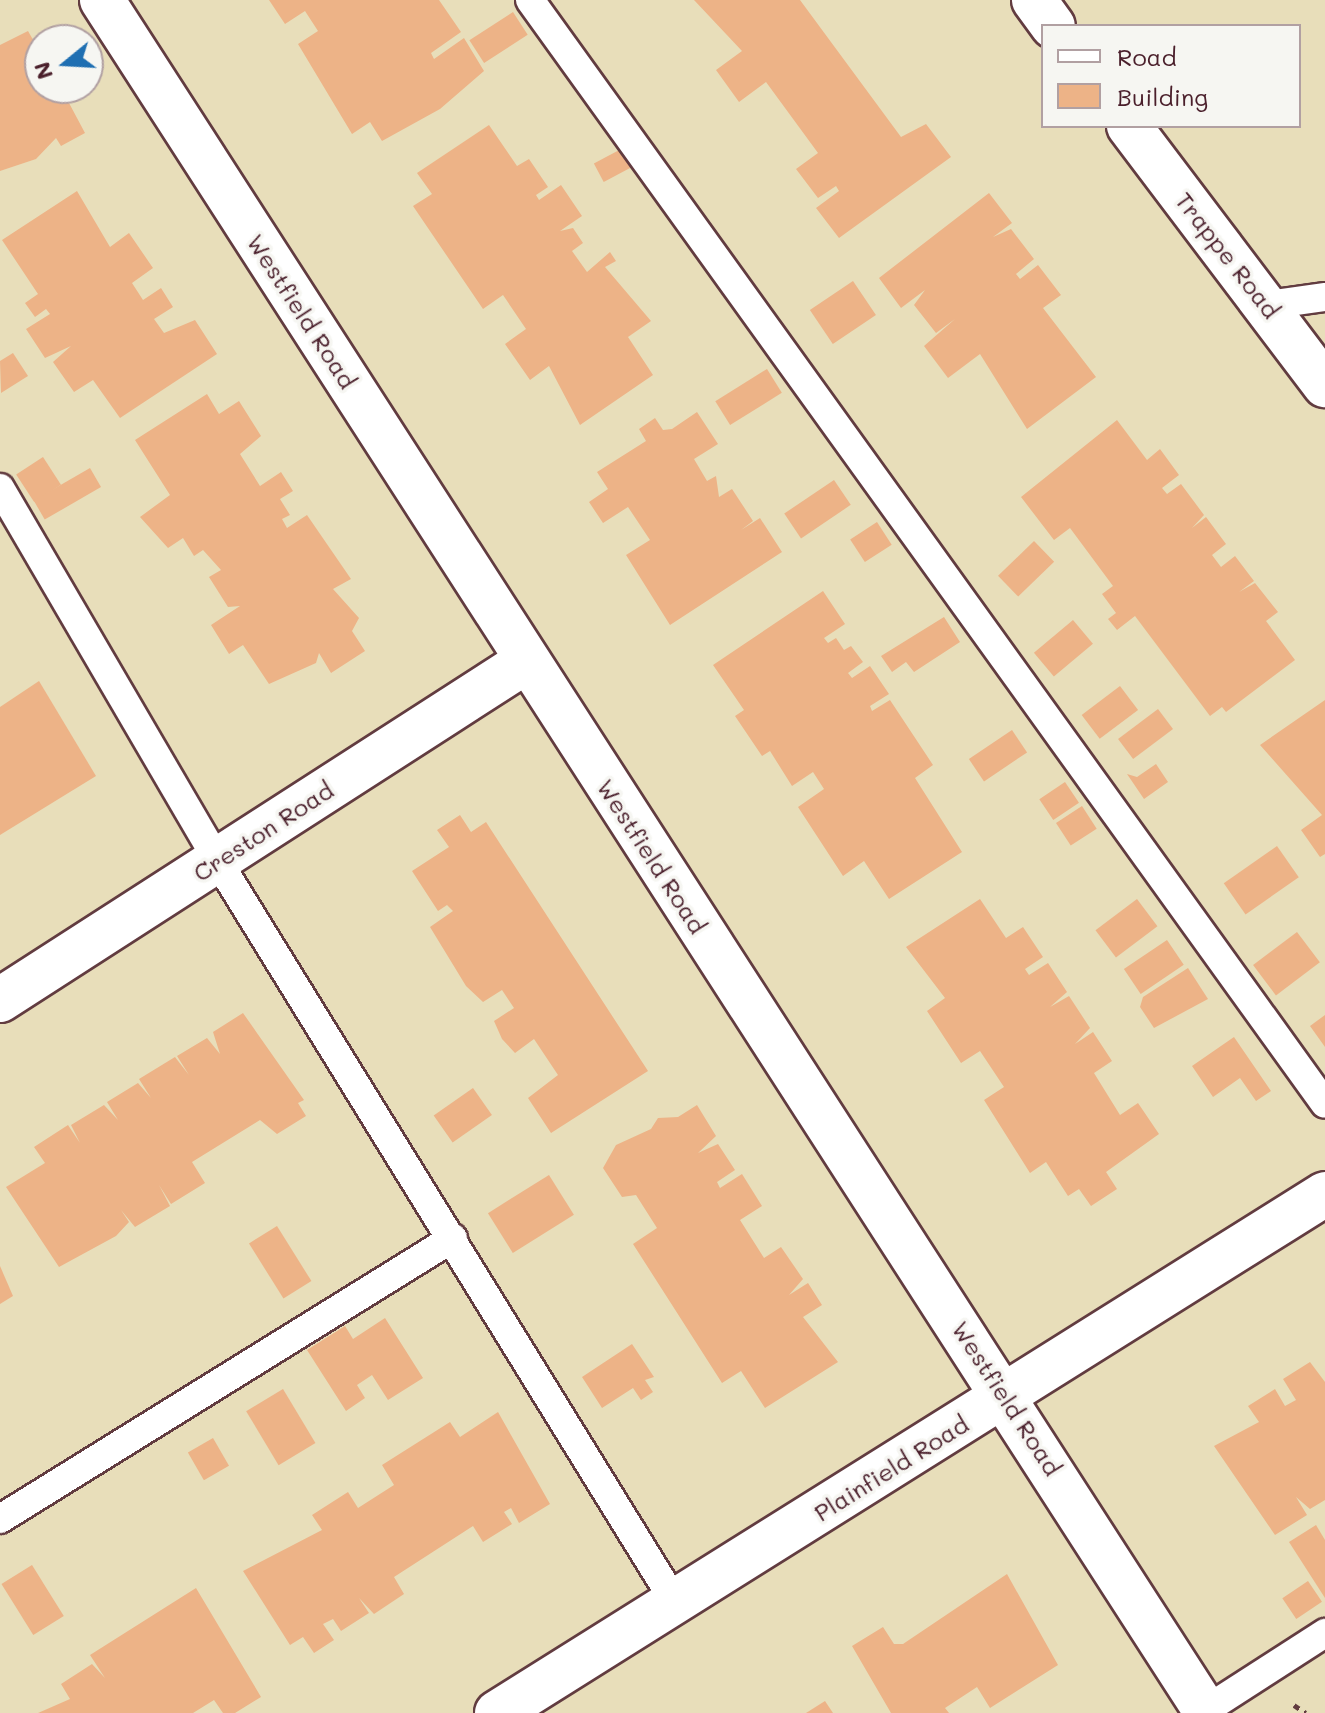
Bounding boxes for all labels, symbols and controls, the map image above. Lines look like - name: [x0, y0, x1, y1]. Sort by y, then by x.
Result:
- north arrow: [24, 24, 104, 104]
- legend: [1041, 24, 1301, 128]
- text: Road: [1117, 41, 1177, 72]
- text: N: [26, 59, 59, 83]
- text: Building: [1117, 81, 1208, 112]
- street label: Trappe Road: [1170, 186, 1286, 324]
- street label: Westfield Road: [241, 228, 363, 394]
- street label: Westfield Road: [591, 773, 713, 939]
- street label: Creston Road: [188, 775, 338, 887]
- street label: Westfield Road: [946, 1315, 1068, 1481]
- street label: Plainfield Road: [809, 1409, 973, 1527]

